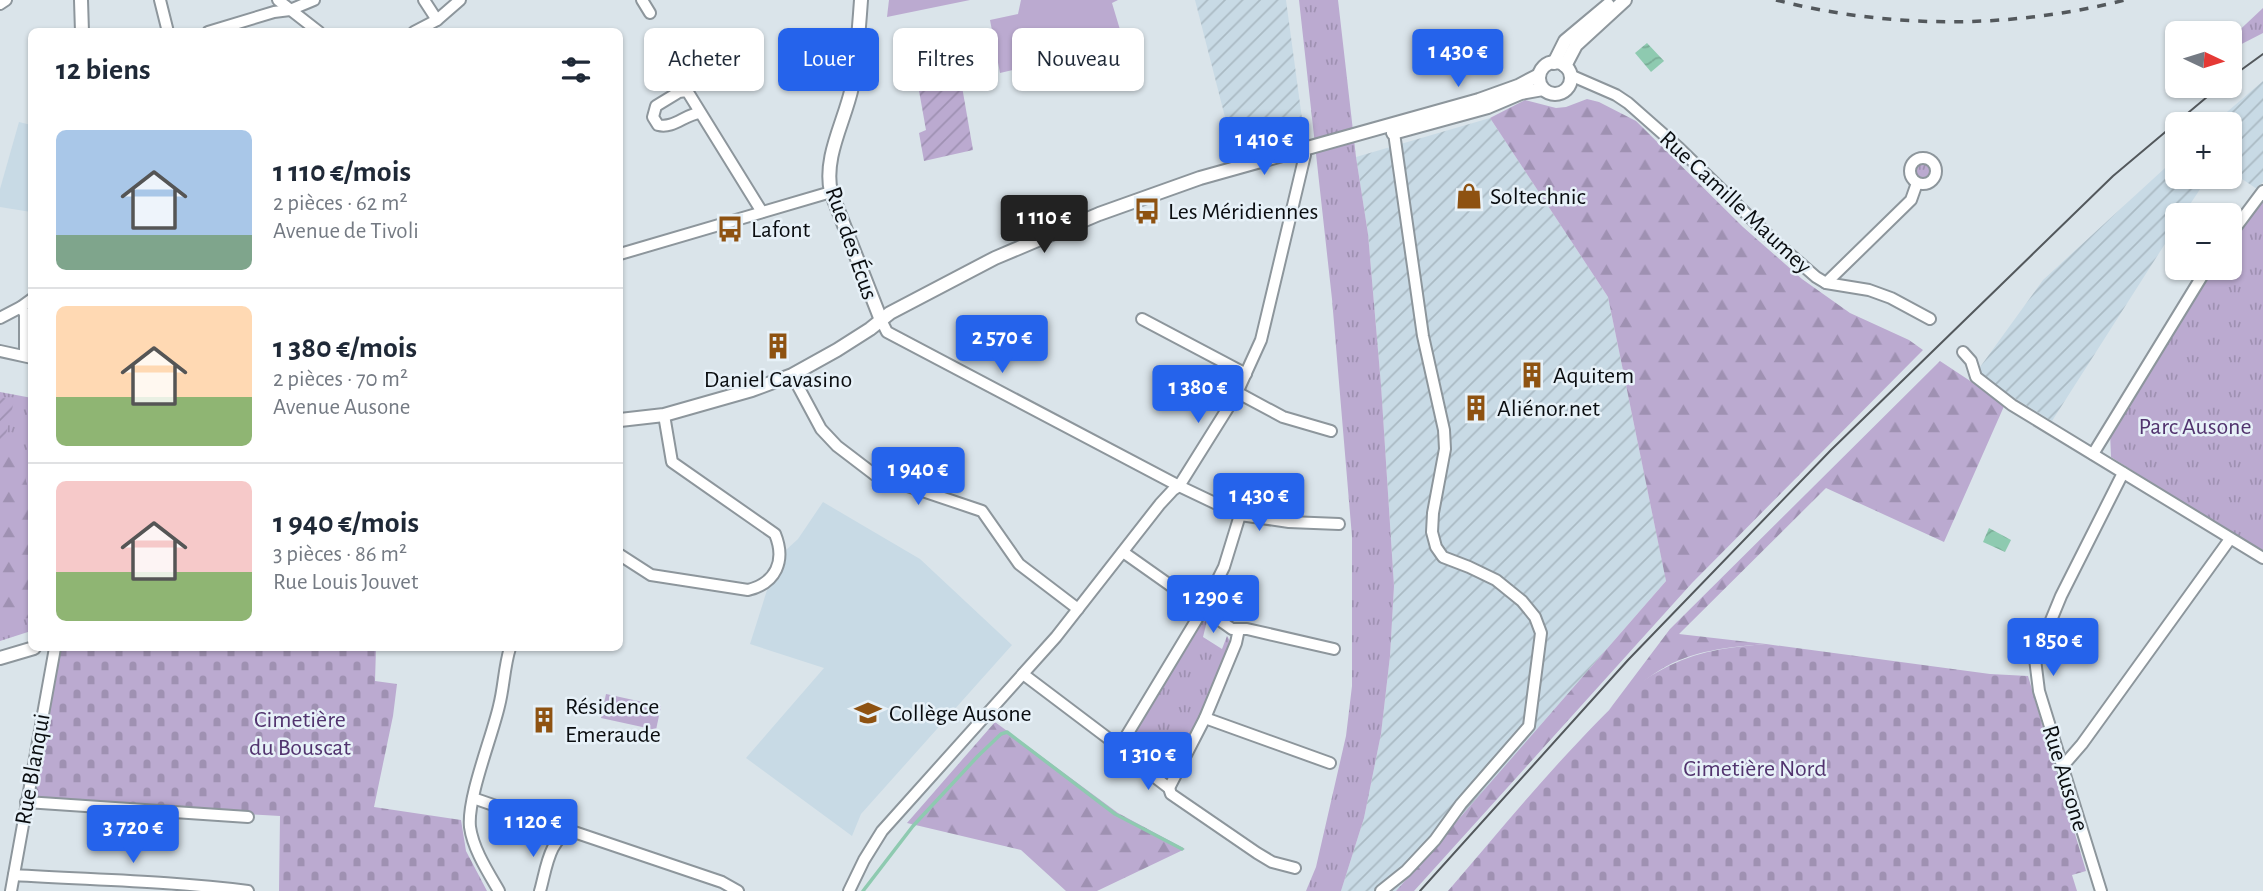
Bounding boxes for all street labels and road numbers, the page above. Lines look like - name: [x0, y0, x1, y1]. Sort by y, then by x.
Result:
- street label: Rue Camille Maumey: [1655, 127, 1816, 279]
- street label: Rue des Écus: [821, 183, 883, 303]
- street label: Rue Blanqui: [11, 712, 55, 827]
- street label: Rue Ausone: [2038, 722, 2093, 834]

